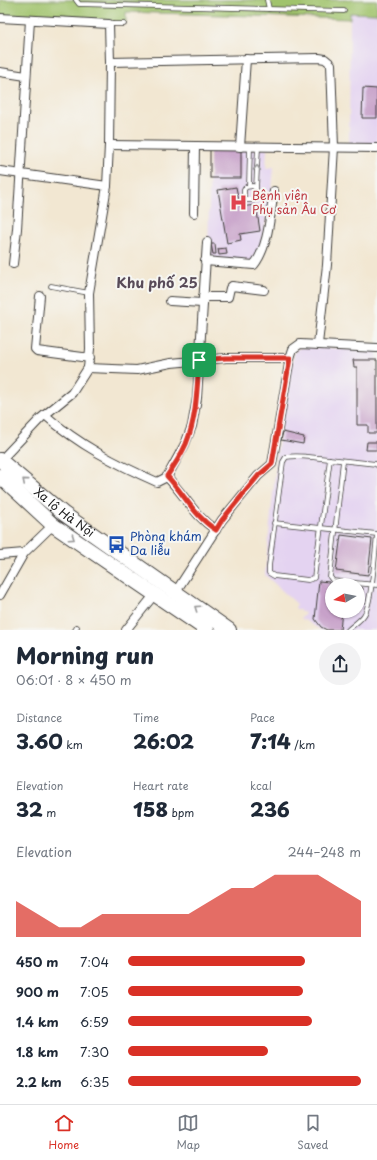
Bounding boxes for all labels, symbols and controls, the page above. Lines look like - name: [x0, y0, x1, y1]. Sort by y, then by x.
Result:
- one-way arrow: [253, 165, 261, 171]
- place label: Bệnh viện Phụ sản Âu Cơ: [252, 186, 337, 218]
- hospital icon: Bệnh viện Phụ sản Âu Cơ: [229, 193, 249, 213]
- district label: Khu phố 25: [116, 272, 198, 293]
- pin: [182, 343, 216, 377]
- icon: arrive: [188, 349, 210, 371]
- one-way arrow: [22, 478, 29, 485]
- street label: Xa lộ Hà Nội: [31, 483, 99, 541]
- place label: Phòng khám Da liễu: [130, 527, 202, 559]
- one-way arrow: [68, 533, 75, 541]
- bus stop icon: Phòng khám Da liễu: [107, 534, 127, 554]
- north arrow: [325, 578, 365, 618]
- map controls: [325, 578, 365, 618]
- one-way arrow: [194, 605, 201, 613]
- text: Morning run: [16, 638, 154, 671]
- button: share: [319, 643, 361, 685]
- text: 06:01 · 8 × 450 m: [16, 670, 132, 689]
- text: Distance: [16, 709, 62, 726]
- text: Time: [133, 709, 159, 726]
- text: Pace: [250, 709, 275, 726]
- text: 3.60: [16, 726, 63, 756]
- text: 26:02: [133, 726, 194, 756]
- text: 7:14: [250, 726, 291, 756]
- text: km: [63, 736, 83, 753]
- text: /km: [291, 736, 315, 753]
- text: Elevation: [16, 777, 63, 794]
- text: Heart rate: [133, 777, 189, 794]
- text: kcal: [250, 777, 272, 794]
- text: 32: [16, 794, 43, 824]
- text: 158: [133, 794, 168, 824]
- text: 236: [250, 794, 290, 824]
- text: m: [43, 804, 56, 821]
- text: bpm: [168, 804, 194, 821]
- text: Elevation: [16, 842, 72, 861]
- text: 244–248 m: [287, 842, 361, 861]
- text: 450 m: [16, 952, 58, 971]
- text: 7:04: [80, 952, 109, 971]
- text: 900 m: [16, 982, 59, 1001]
- text: 7:05: [80, 982, 109, 1001]
- text: 1.4 km: [16, 1012, 59, 1031]
- text: 6:59: [80, 1012, 109, 1031]
- text: 1.8 km: [16, 1042, 58, 1061]
- text: 7:30: [80, 1042, 109, 1061]
- text: 2.2 km: [16, 1072, 62, 1091]
- text: 6:35: [80, 1072, 109, 1091]
- tab: Home: [49, 1112, 79, 1153]
- tab: Map: [176, 1112, 200, 1153]
- tab: Saved: [297, 1112, 328, 1153]

